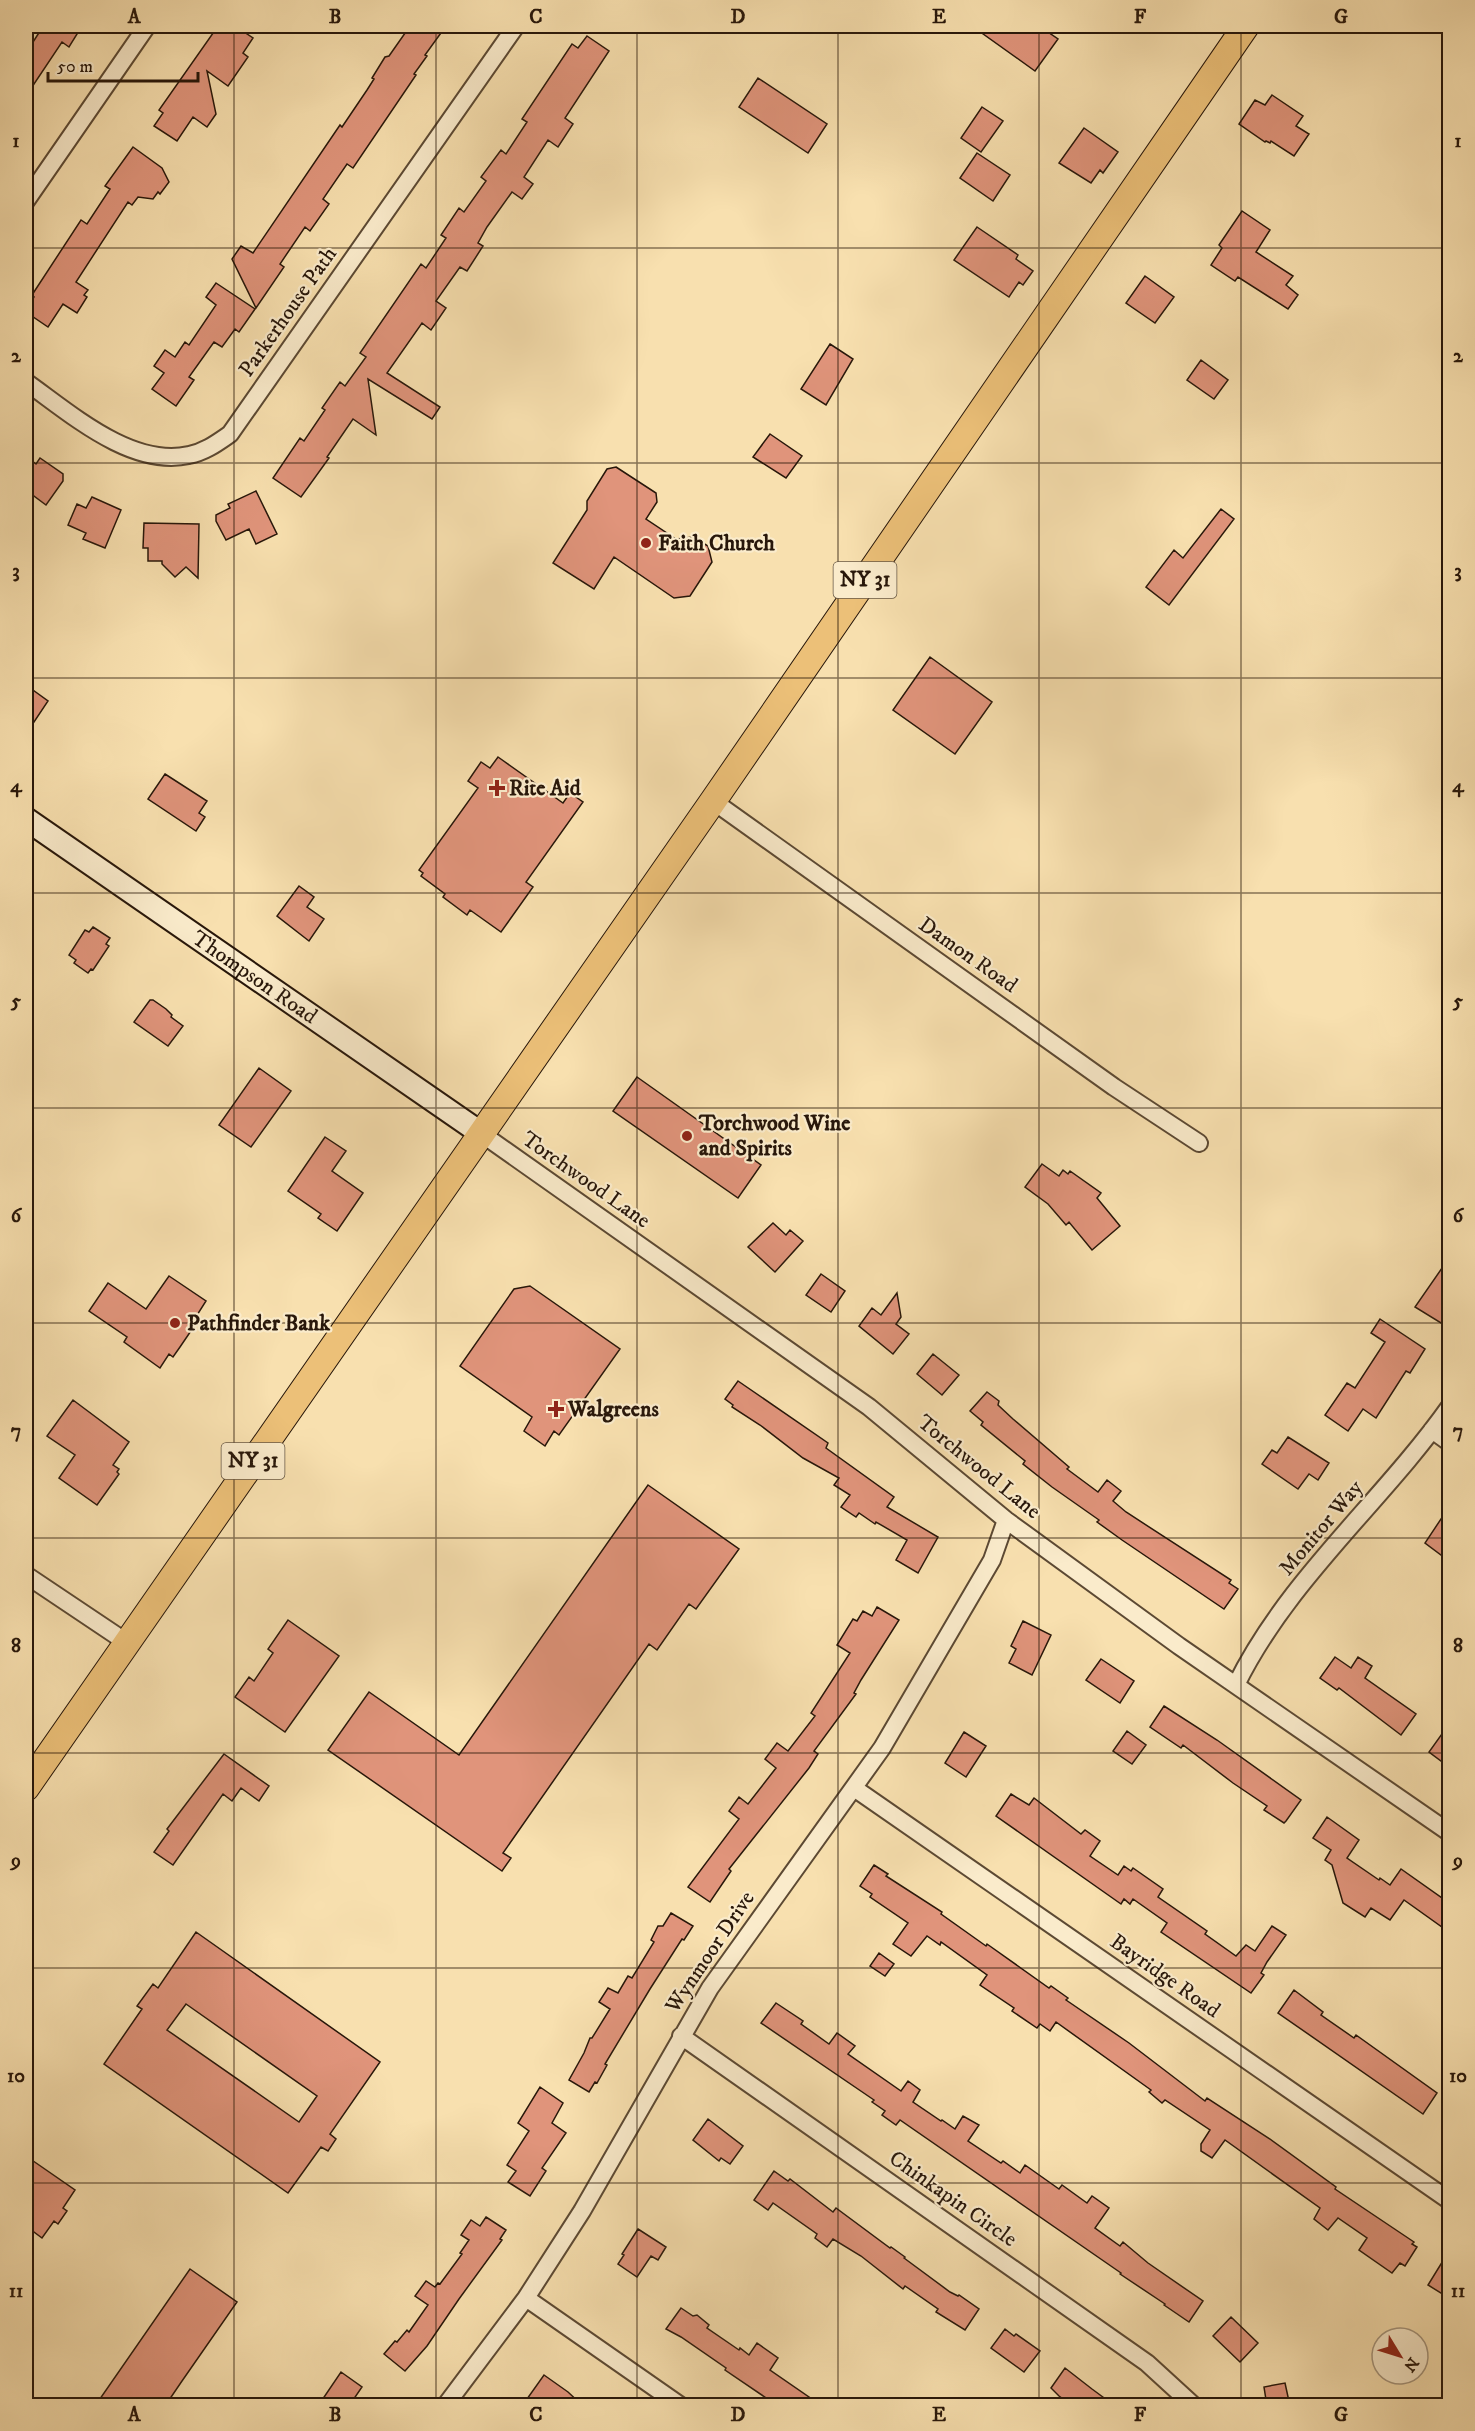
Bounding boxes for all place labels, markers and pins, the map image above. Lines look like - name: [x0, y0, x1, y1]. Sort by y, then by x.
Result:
- place label: Faith Church: [658, 530, 775, 557]
- marker: Faith Church: [639, 536, 653, 550]
- place label: Rite Aid: [509, 775, 582, 802]
- marker: Rite Aid: [490, 781, 504, 795]
- place label: Torchwood Wine and Spirits: [698, 1110, 850, 1162]
- marker: Torchwood Wine and Spirits: [680, 1129, 694, 1143]
- place label: Pathfinder Bank: [187, 1310, 331, 1337]
- marker: Pathfinder Bank: [168, 1316, 182, 1330]
- place label: Walgreens: [567, 1396, 659, 1423]
- marker: Walgreens: [549, 1402, 563, 1416]

